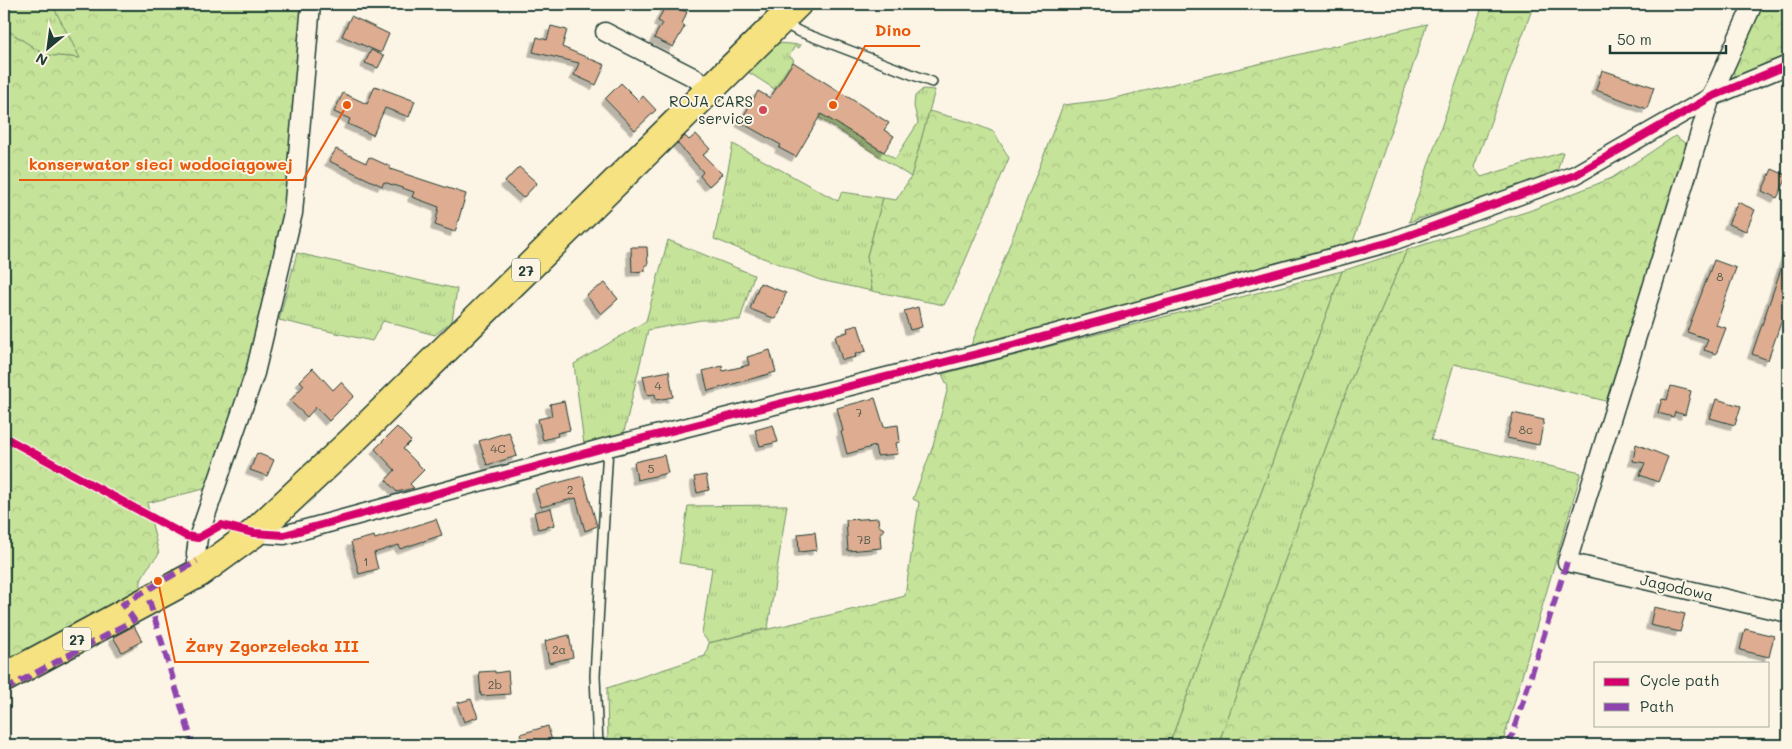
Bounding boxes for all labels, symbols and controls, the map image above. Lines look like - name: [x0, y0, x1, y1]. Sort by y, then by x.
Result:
- callout: Dino: [865, 15, 920, 46]
- text: Dino: [875, 19, 911, 40]
- north arrow: [22, 22, 72, 72]
- scale bar: [1610, 22, 1726, 54]
- text: 50 m: [1617, 29, 1652, 49]
- text: N: [32, 49, 51, 71]
- place label: ROJA CARS service: [669, 91, 753, 128]
- marker: ROJA CARS service: [757, 104, 769, 116]
- callout: konserwator sieci wodociągowej: [19, 149, 303, 180]
- text: konserwator sieci wodociągowej: [29, 153, 293, 174]
- road number: 27: [512, 258, 540, 282]
- house number: 8: [1716, 268, 1724, 284]
- house number: 4: [654, 377, 662, 393]
- house number: 7: [856, 404, 863, 420]
- house number: 8c: [1519, 421, 1533, 437]
- house number: 4C: [490, 440, 506, 456]
- house number: 5: [648, 460, 655, 476]
- house number: 2: [567, 481, 573, 497]
- house number: 7B: [857, 531, 871, 547]
- house number: 1: [363, 553, 369, 569]
- street label: Jagodowa: [1638, 569, 1716, 605]
- road number: 27: [63, 628, 91, 650]
- callout: Żary Zgorzelecka III: [175, 631, 369, 662]
- text: Żary Zgorzelecka III: [185, 635, 359, 656]
- house number: 2a: [552, 641, 566, 657]
- legend: [1594, 662, 1770, 726]
- text: Cycle path: [1640, 670, 1719, 690]
- house number: 2b: [488, 676, 502, 692]
- text: Path: [1640, 696, 1674, 716]

